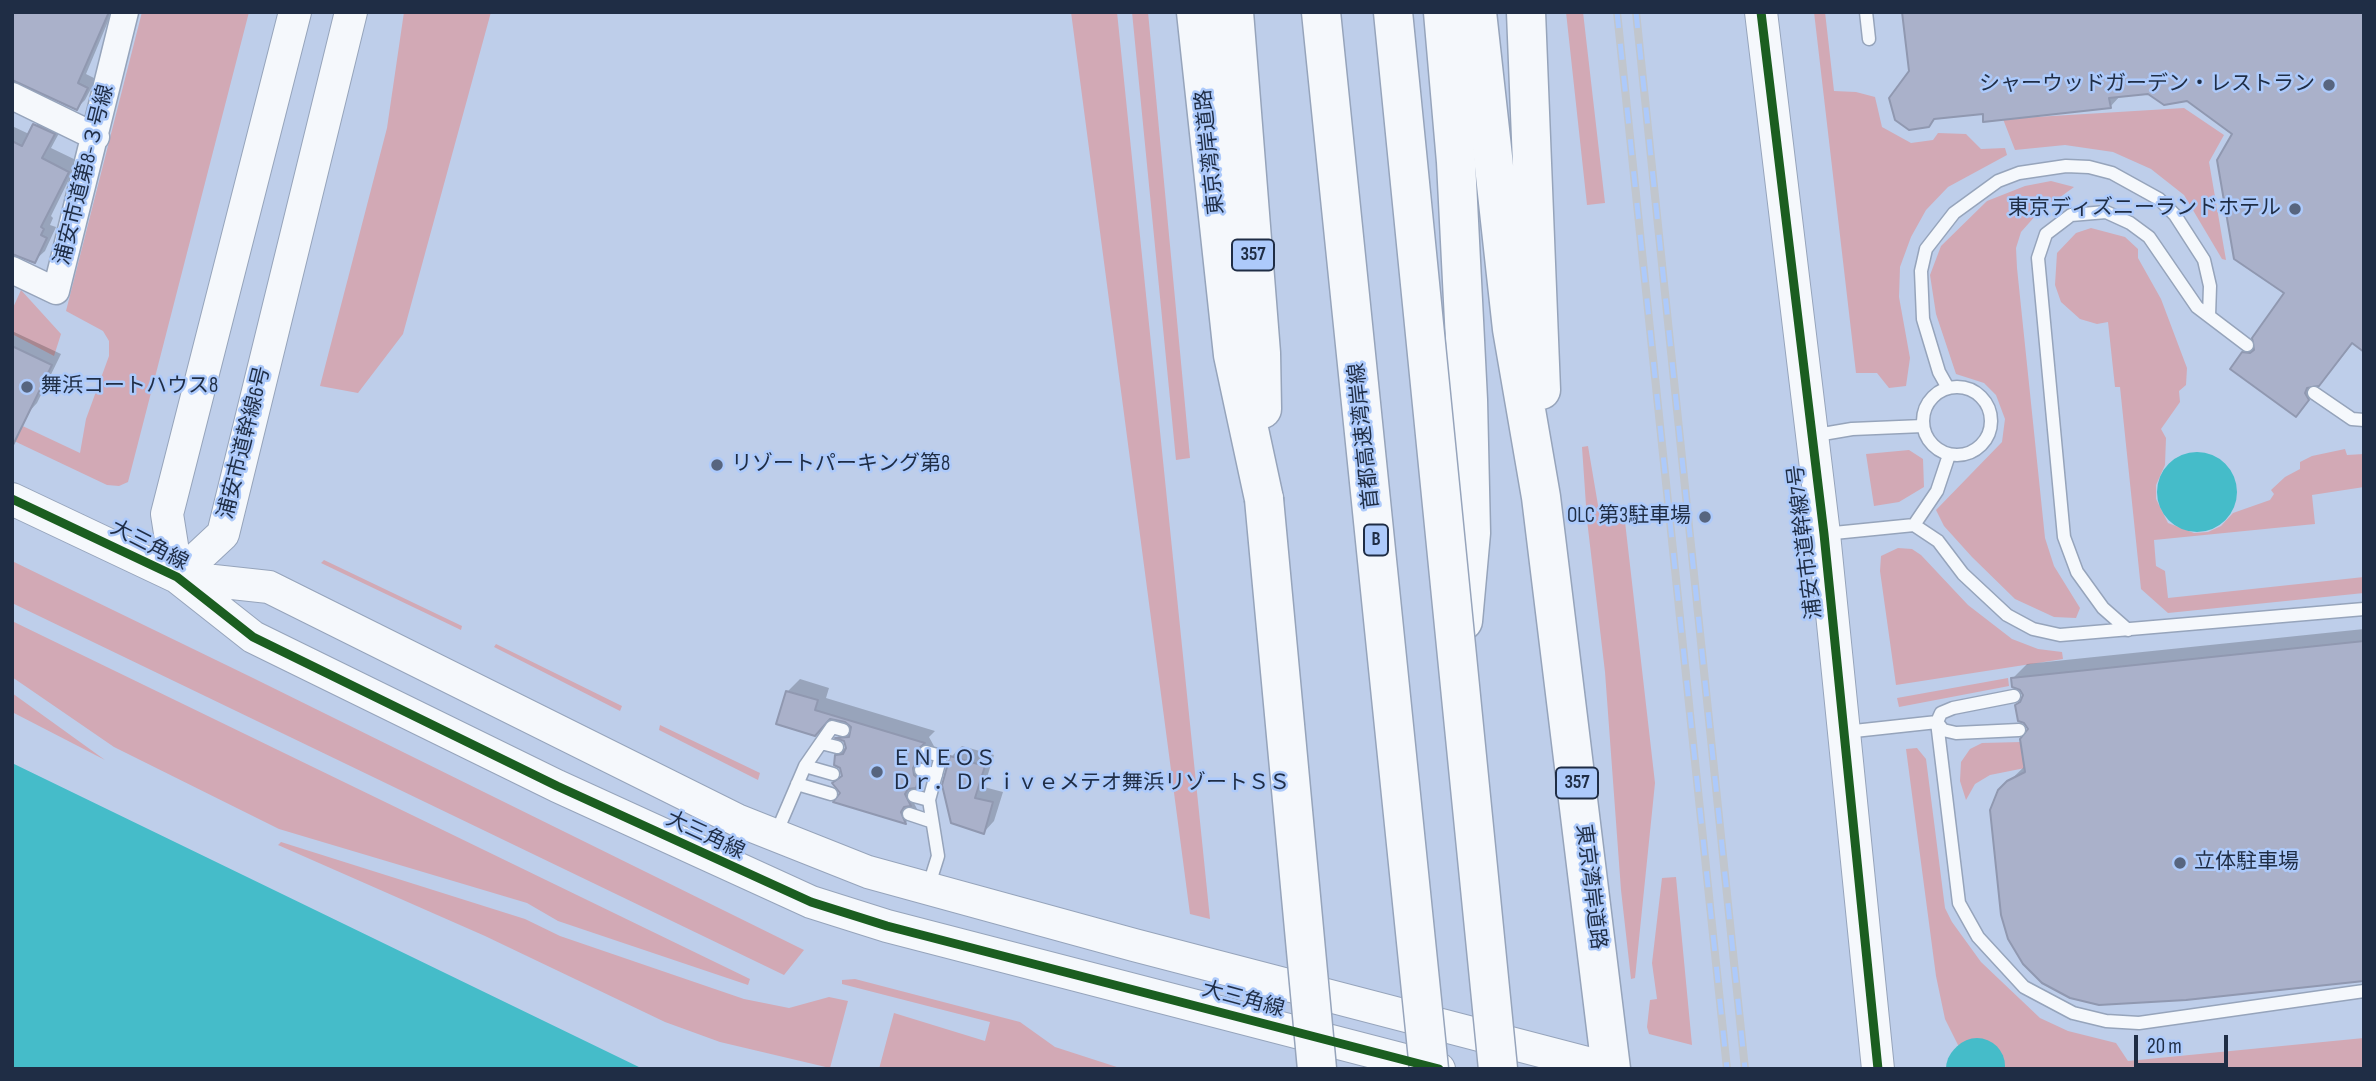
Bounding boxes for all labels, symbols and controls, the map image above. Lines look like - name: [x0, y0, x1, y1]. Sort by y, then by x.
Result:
- place label: シャーウッドガーデン・レストラン: [1979, 72, 2315, 98]
- marker: シャーウッドガーデン・レストラン: [2321, 77, 2337, 93]
- street label: 浦安市道第8-３号線: [50, 82, 120, 268]
- street label: 東京湾岸道路: [1192, 88, 1230, 216]
- place label: 東京ディズニーランドホテル: [2008, 196, 2281, 222]
- marker: 東京ディズニーランドホテル: [2287, 201, 2303, 217]
- road number: 357: [1232, 240, 1274, 270]
- street label: 首都高速湾岸線: [1345, 362, 1385, 510]
- street label: 浦安市道幹線6号: [214, 364, 276, 522]
- place label: 舞浜コートハウス8: [41, 374, 218, 400]
- marker: 舞浜コートハウス8: [19, 379, 35, 395]
- place label: リゾートパーキング第8: [731, 452, 950, 478]
- marker: リゾートパーキング第8: [709, 457, 725, 473]
- street label: 浦安市道幹線7号: [1784, 463, 1828, 621]
- place label: OLC 第3駐車場: [1567, 504, 1691, 530]
- marker: OLC 第3駐車場: [1697, 509, 1713, 525]
- street label: 大三角線: [106, 516, 192, 576]
- road number: B: [1364, 524, 1388, 555]
- place label: ＥＮＥＯＳ Ｄｒ．Ｄｒｉｖｅメテオ舞浜リゾートＳＳ: [891, 747, 1290, 797]
- marker: ＥＮＥＯＳ Ｄｒ．Ｄｒｉｖｅメテオ舞浜リゾートＳＳ: [869, 764, 885, 780]
- road number: 357: [1556, 768, 1598, 798]
- street label: 大三角線: [662, 807, 748, 865]
- street label: 東京湾岸道路: [1570, 823, 1610, 951]
- place label: 立体駐車場: [2194, 850, 2299, 876]
- marker: 立体駐車場: [2172, 855, 2188, 871]
- street label: 大三角線: [1199, 977, 1287, 1023]
- scale bar: [2138, 1021, 2232, 1066]
- text: 20 m: [2147, 1034, 2182, 1059]

